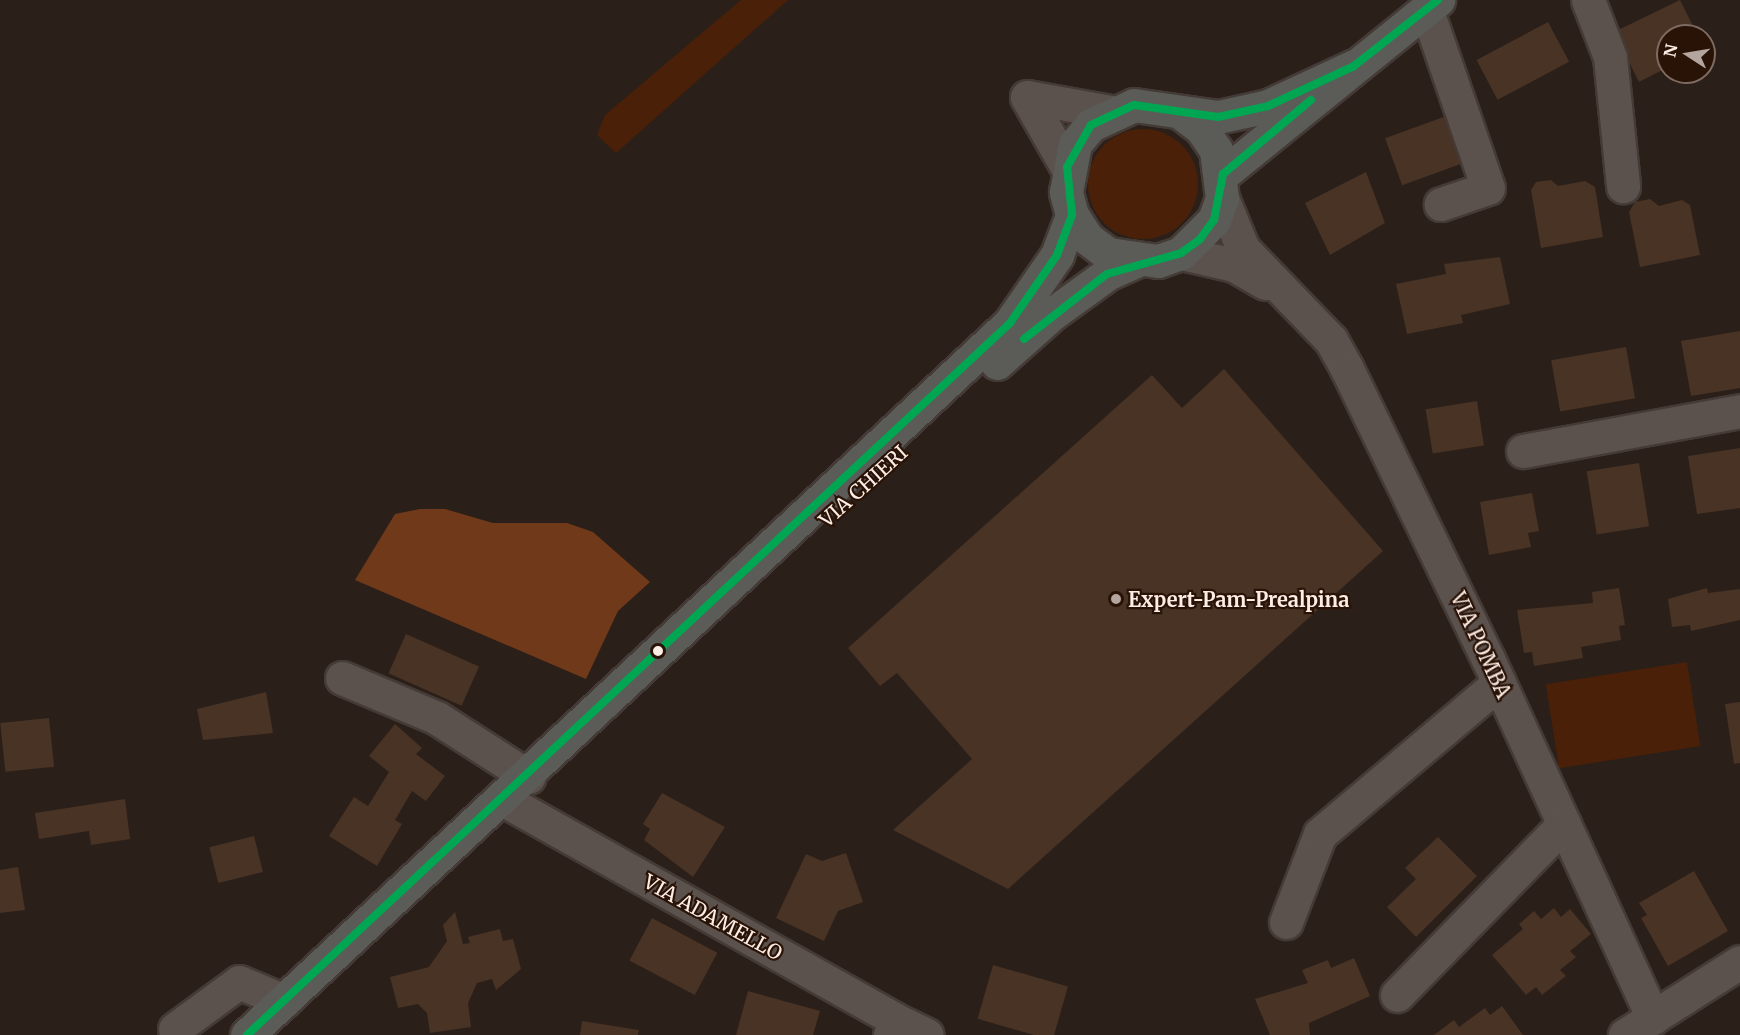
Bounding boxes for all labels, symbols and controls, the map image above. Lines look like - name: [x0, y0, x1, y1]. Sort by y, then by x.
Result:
- north arrow: [1656, 24, 1716, 84]
- text: N: [1659, 42, 1681, 59]
- street label: VIA CHIERI: [814, 440, 912, 532]
- place label: Expert-Pam-Prealpina: [1128, 587, 1349, 611]
- street label: VIA POMBA: [1446, 588, 1516, 702]
- marker: Expert-Pam-Prealpina: [1109, 592, 1123, 606]
- unlabelled marker: [652, 645, 664, 657]
- street label: VIA ADAMELLO: [639, 869, 787, 965]

